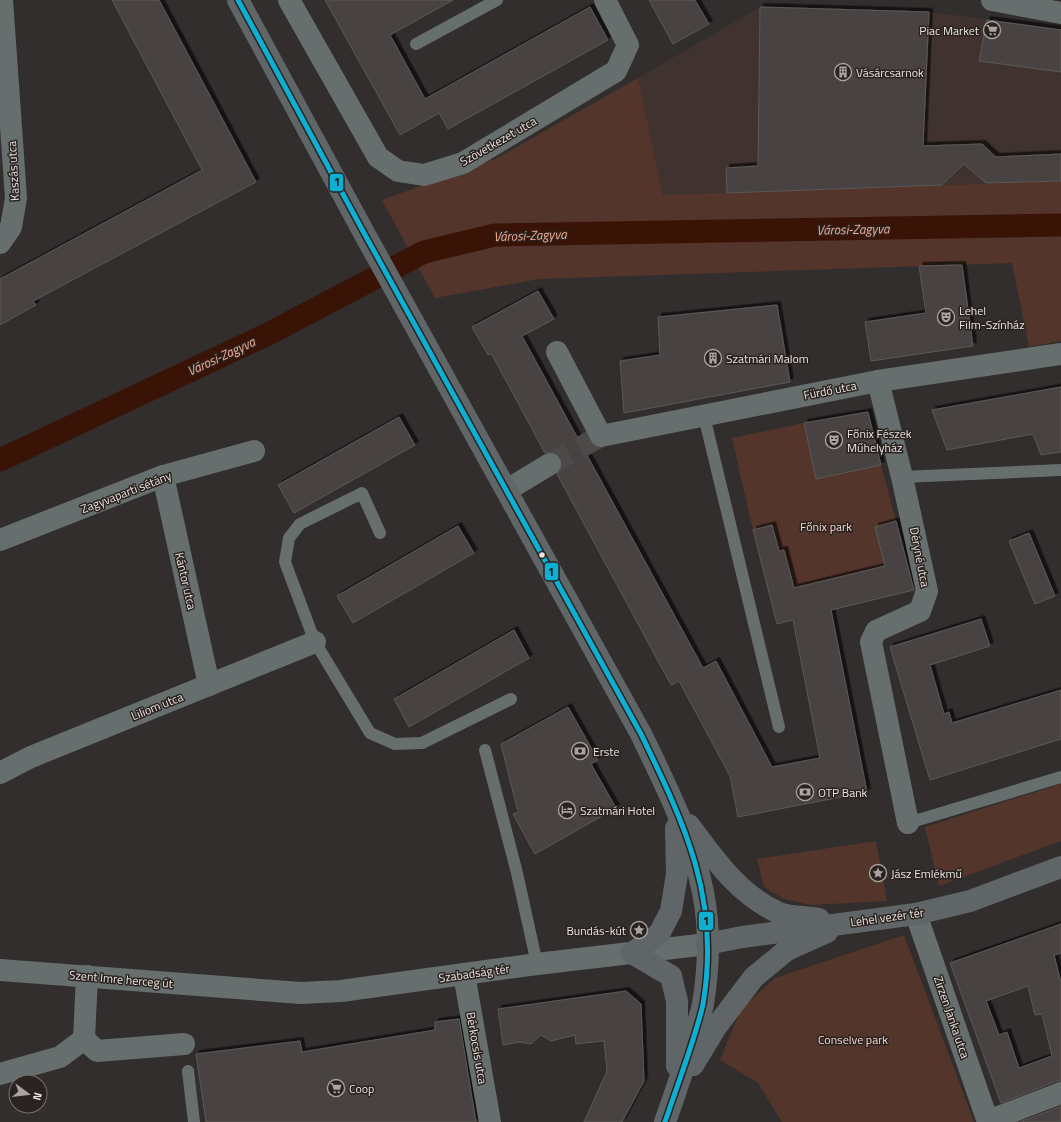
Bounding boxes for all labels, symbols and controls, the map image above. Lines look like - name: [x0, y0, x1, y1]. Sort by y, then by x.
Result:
- supermarket icon: Piac Market: [982, 20, 1002, 40]
- place label: Piac Market: [919, 21, 980, 40]
- building icon: Vásárcsarnok: [833, 62, 853, 82]
- place label: Vásárcsarnok: [856, 63, 924, 82]
- street label: Szövetkezet utca: [456, 111, 540, 171]
- street label: Kaszás utca: [2, 141, 24, 201]
- line badge: 1: [329, 173, 344, 192]
- text: 1: [334, 174, 340, 190]
- water label: Városi-Zagyva: [816, 218, 891, 240]
- water label: Városi-Zagyva: [493, 224, 568, 246]
- place label: Lehel Film-Színház: [959, 301, 1025, 334]
- theatre icon: Lehel Film-Színház: [936, 307, 956, 327]
- water label: Városi-Zagyva: [184, 331, 260, 381]
- building icon: Szatmári Malom: [703, 348, 723, 368]
- place label: Szatmári Malom: [726, 349, 809, 368]
- street label: Fürdő utca: [802, 376, 858, 404]
- place label: Főnix Fészek Műhelyház: [847, 424, 912, 457]
- theatre icon: Főnix Fészek Műhelyház: [824, 430, 844, 450]
- street label: Zagyvaparti sétány: [78, 466, 174, 518]
- park label: Főnix park: [800, 517, 852, 536]
- street label: Déryné utca: [905, 525, 935, 589]
- street label: Kántor utca: [170, 550, 202, 612]
- unlabelled marker: [537, 550, 547, 560]
- line badge: 1: [544, 562, 559, 581]
- text: 1: [548, 564, 554, 580]
- street label: Liliom utca: [128, 687, 186, 725]
- bank icon: Erste: [570, 741, 590, 761]
- place label: Erste: [593, 742, 620, 761]
- bank icon: OTP Bank: [795, 782, 815, 802]
- place label: OTP Bank: [818, 783, 868, 802]
- hotel icon: Szatmári Hotel: [557, 800, 577, 820]
- place label: Szatmári Hotel: [580, 801, 655, 820]
- place icon: Jász Emlékmű: [868, 863, 888, 883]
- place label: Jász Emlékmű: [891, 864, 962, 883]
- street label: Lehel vezér tér: [849, 902, 925, 932]
- line badge: 1: [698, 911, 714, 931]
- text: 1: [703, 913, 709, 929]
- place icon: Bundás-kút: [629, 920, 649, 940]
- place label: Bundás-kút: [566, 921, 627, 940]
- street label: Szabadság tér: [437, 959, 511, 987]
- street label: Szent Imre herceg út: [68, 965, 174, 993]
- street label: Zirzen Janka utca: [929, 973, 975, 1061]
- street label: Bérkocsis utca: [461, 1010, 493, 1086]
- park label: Conselve park: [818, 1030, 888, 1049]
- north arrow: [8, 1074, 48, 1114]
- supermarket icon: Coop: [326, 1078, 346, 1098]
- place label: Coop: [349, 1079, 374, 1098]
- text: N: [29, 1091, 46, 1102]

